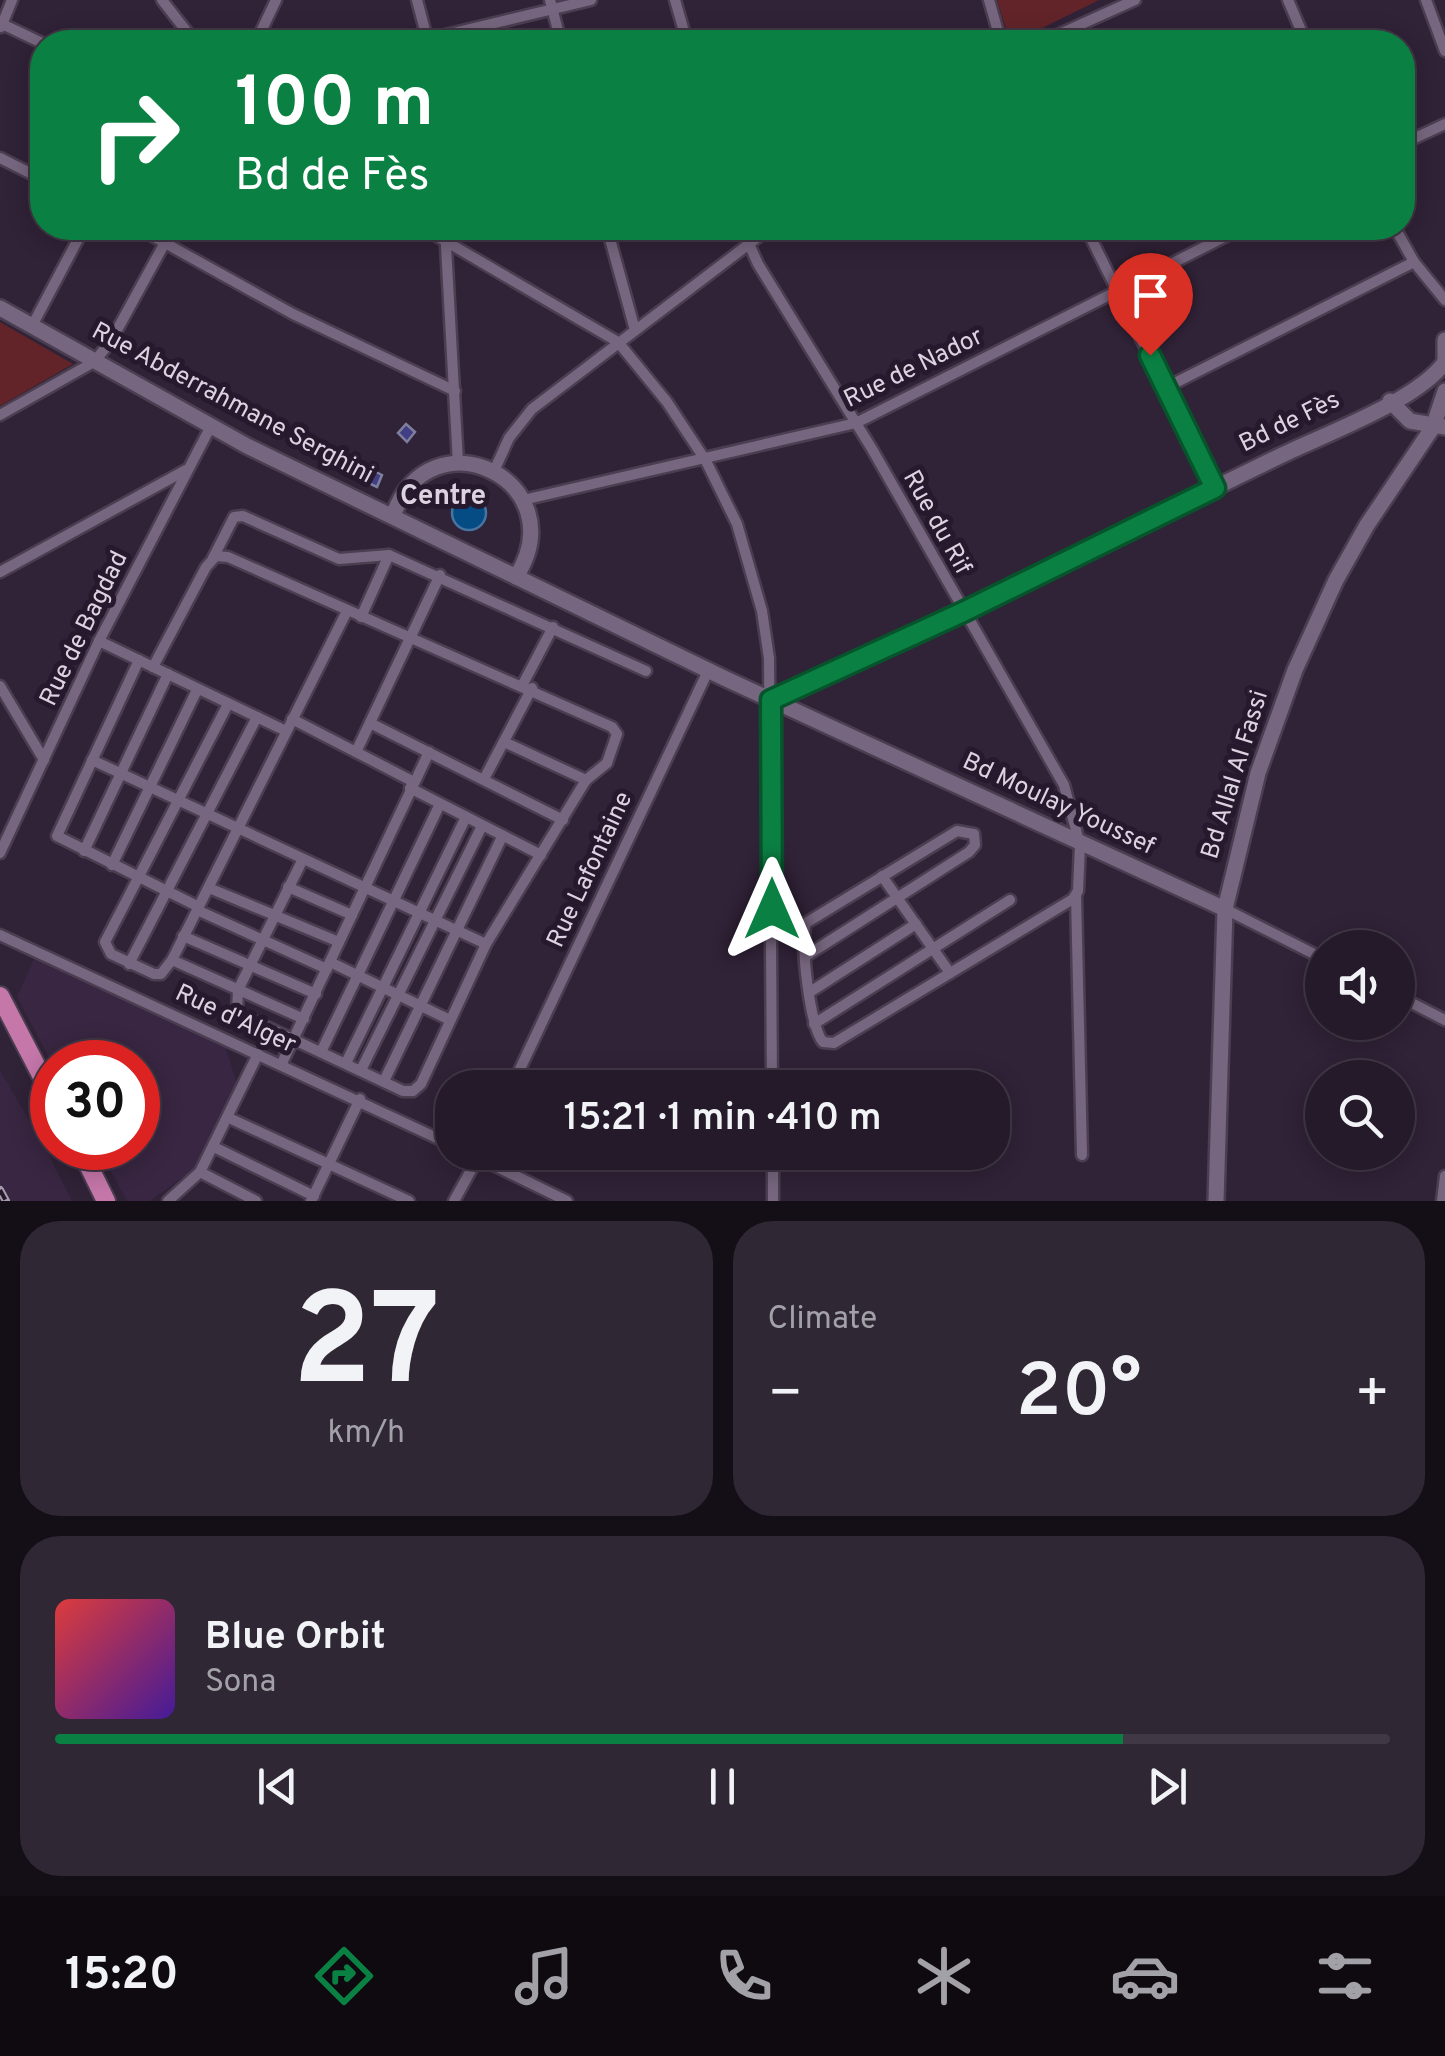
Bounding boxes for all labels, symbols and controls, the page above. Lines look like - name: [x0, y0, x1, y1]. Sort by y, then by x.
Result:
- text: 100 m: [235, 62, 434, 151]
- icon: right: [70, 70, 200, 200]
- text: Bd de Fès: [235, 149, 430, 206]
- pin: [1108, 253, 1193, 356]
- icon: arrive: [1123, 268, 1178, 323]
- street label: Rue Abderrahmane Serghini: [85, 316, 379, 492]
- street label: Rue de Nador: [839, 321, 989, 416]
- street label: Bd de Fès: [1234, 385, 1346, 461]
- street label: Rue du Rif: [894, 465, 978, 581]
- district label: Centre: [400, 479, 486, 515]
- street label: Rue de Bagdad: [34, 546, 136, 712]
- street label: Bd Allal Al Fassi: [1195, 687, 1277, 863]
- street label: Bd Moulay Youssef: [957, 746, 1159, 864]
- street label: Rue Lafontaine: [541, 787, 641, 953]
- position arrow: [720, 857, 824, 961]
- map controls: [1305, 930, 1415, 1170]
- button: sound: [1305, 930, 1415, 1040]
- street label: Rue d'Alger: [169, 978, 301, 1062]
- speed limit sign: 30: [30, 1040, 160, 1170]
- button: search: [1305, 1060, 1415, 1170]
- text: 15:21 · 1 min · 410 m: [563, 1095, 882, 1144]
- text: 27: [292, 1266, 440, 1431]
- text: Climate: [768, 1300, 877, 1340]
- text: 20°: [1016, 1348, 1142, 1443]
- text: −: [768, 1361, 803, 1431]
- text: +: [1355, 1361, 1390, 1431]
- text: km/h: [327, 1414, 405, 1454]
- text: Blue Orbit: [205, 1614, 386, 1663]
- text: Sona: [205, 1663, 276, 1703]
- icon: previous: [250, 1759, 305, 1814]
- icon: pause: [695, 1759, 750, 1814]
- icon: next: [1140, 1759, 1195, 1814]
- icon: directions: [309, 1941, 379, 2011]
- icon: music: [509, 1941, 579, 2011]
- icon: phone: [709, 1941, 779, 2011]
- icon: climate: [909, 1941, 979, 2011]
- icon: car: [1110, 1941, 1180, 2011]
- icon: filters: [1310, 1941, 1380, 2011]
- text: 15:20: [65, 1948, 179, 2005]

